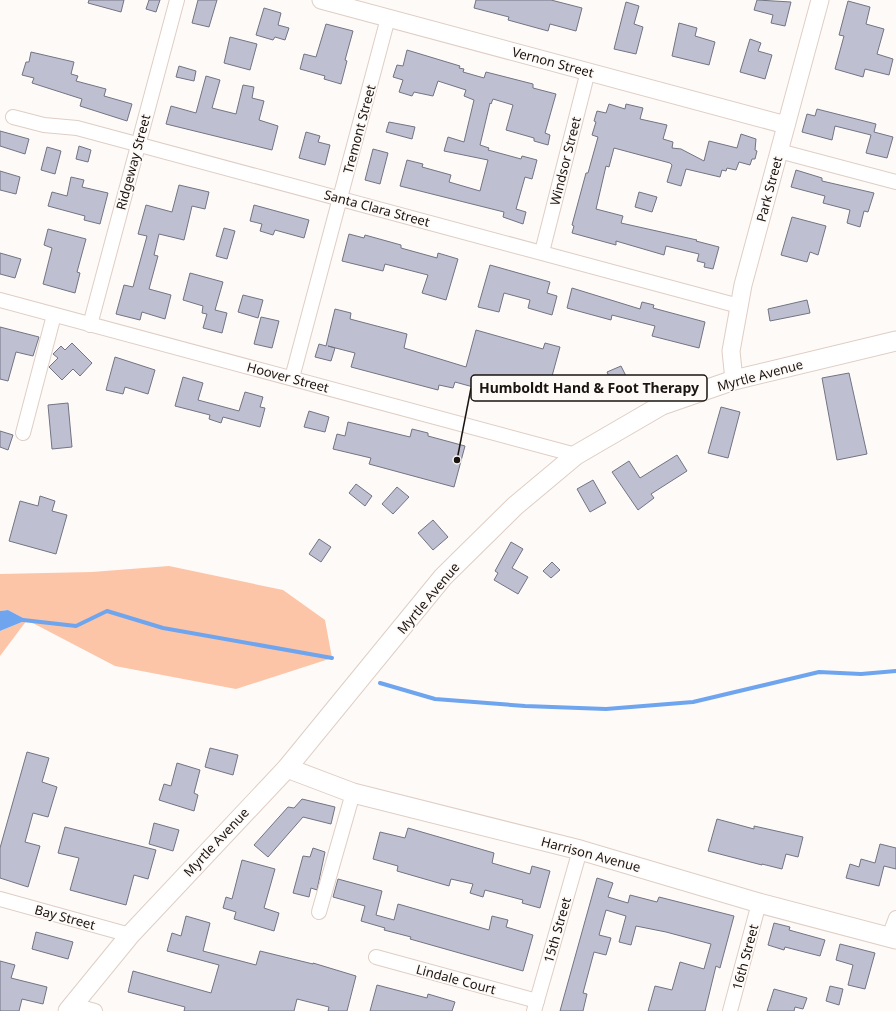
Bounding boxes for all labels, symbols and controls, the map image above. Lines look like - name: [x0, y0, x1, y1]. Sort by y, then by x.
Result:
- street label: Vernon Street: [510, 42, 596, 82]
- street label: Tremont Street: [338, 82, 380, 175]
- street label: Ridgeway Street: [112, 112, 154, 212]
- street label: Windsor Street: [545, 115, 585, 207]
- street label: Park Street: [752, 154, 786, 224]
- street label: Santa Clara Street: [322, 185, 432, 231]
- street label: Myrtle Avenue: [715, 355, 805, 395]
- street label: Hoover Street: [245, 357, 331, 397]
- callout: Humboldt Hand & Foot Therapy: [471, 375, 707, 401]
- text: Humboldt Hand & Foot Therapy: [479, 378, 699, 397]
- street label: Myrtle Avenue: [393, 558, 463, 638]
- street label: Myrtle Avenue: [179, 804, 253, 880]
- street label: Harrison Avenue: [539, 832, 643, 876]
- street label: 15th Street: [539, 895, 575, 965]
- street label: Bay Street: [33, 900, 98, 934]
- street label: 16th Street: [728, 922, 762, 992]
- street label: Lindale Court: [414, 960, 498, 998]

